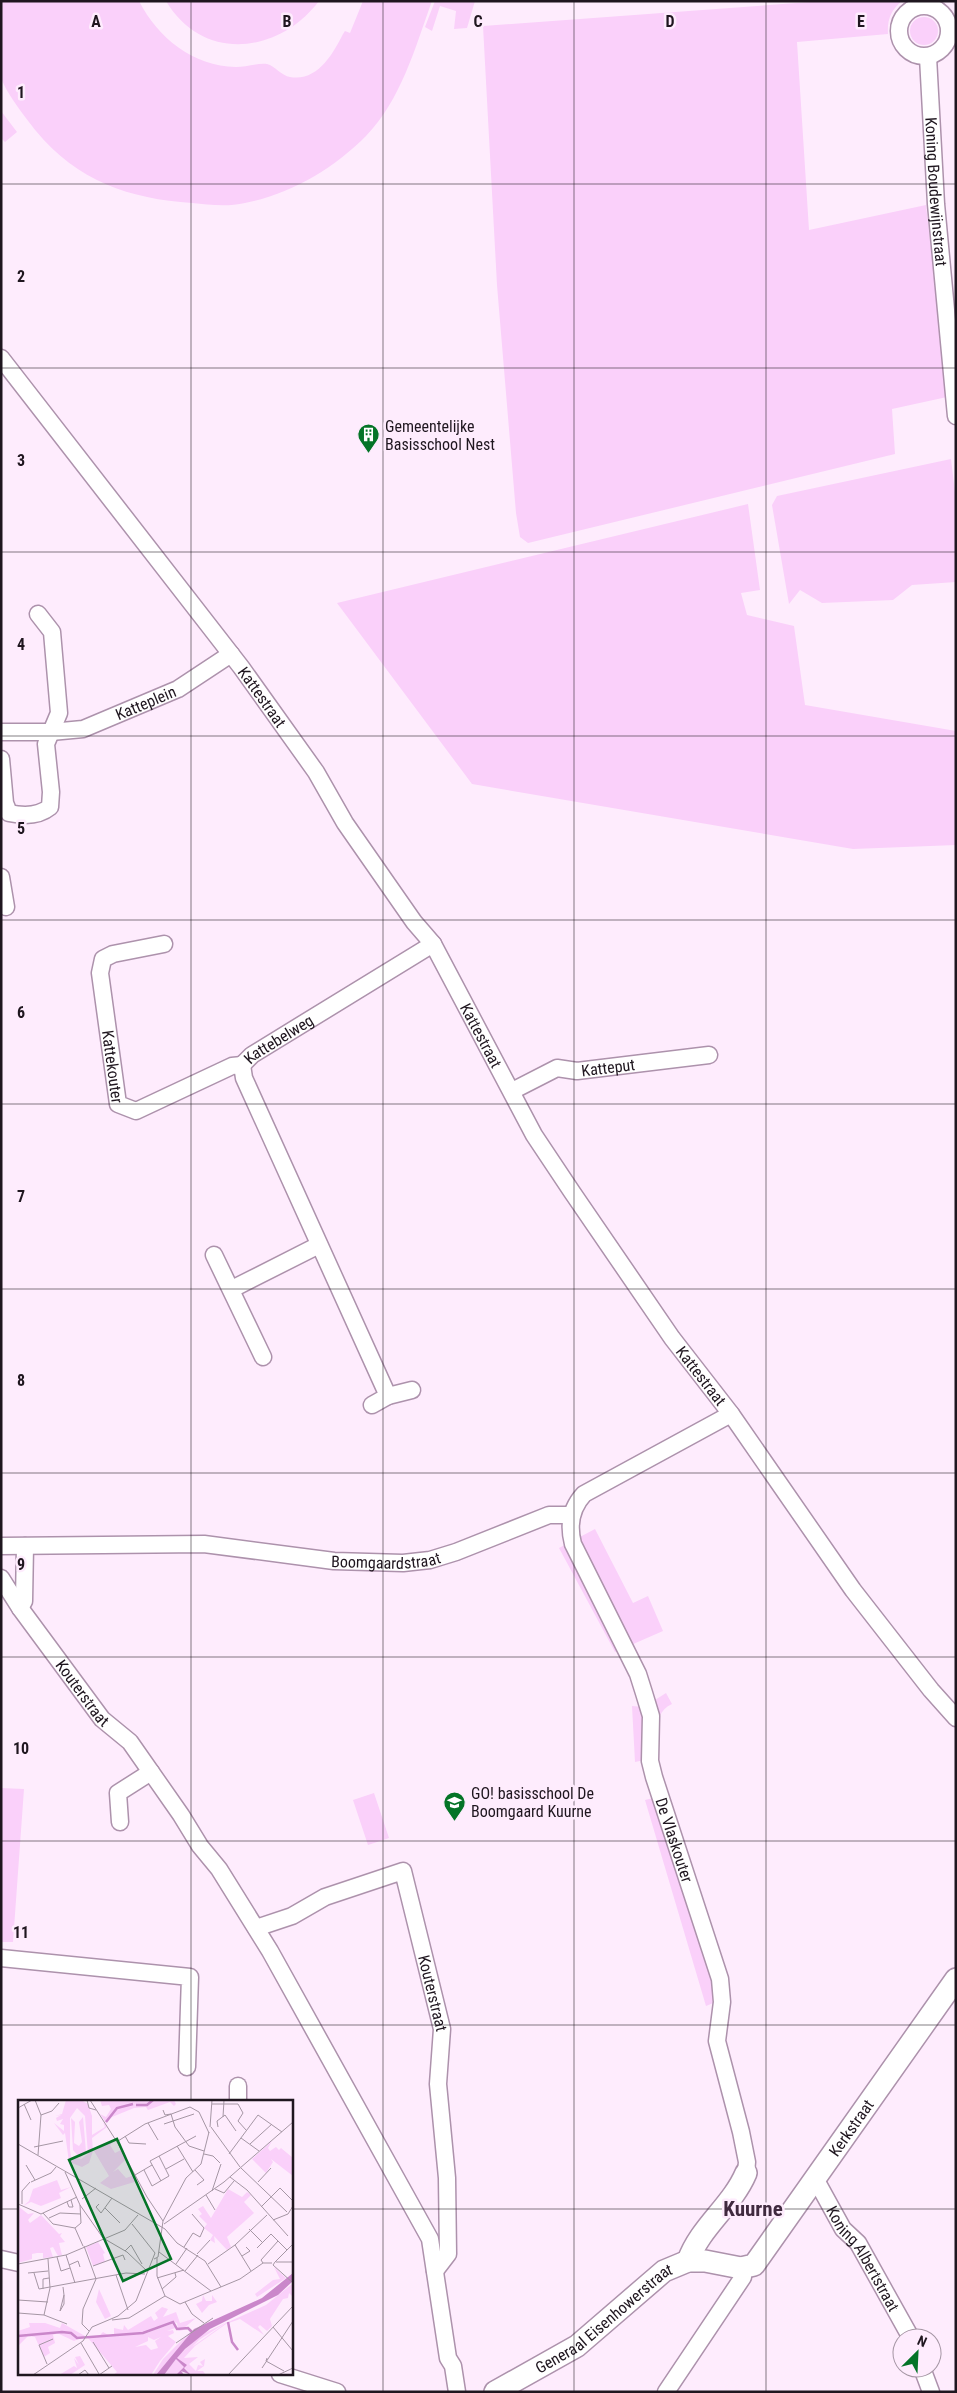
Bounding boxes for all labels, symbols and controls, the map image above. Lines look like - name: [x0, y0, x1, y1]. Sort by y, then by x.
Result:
- text: A: [91, 12, 101, 31]
- text: B: [283, 12, 292, 31]
- text: C: [473, 12, 483, 31]
- text: D: [665, 12, 675, 31]
- text: E: [857, 12, 865, 31]
- text: 1: [17, 83, 25, 102]
- street label: Koning Boudewijnstraat: [922, 117, 951, 267]
- text: 2: [17, 267, 25, 286]
- place label: Gemeentelijke Basisschool Nest: [385, 417, 495, 454]
- building icon: Gemeentelijke Basisschool Nest: [357, 423, 381, 454]
- text: 3: [17, 451, 25, 470]
- text: 4: [17, 635, 25, 654]
- street label: Kattestraat: [234, 663, 291, 731]
- street label: Katteplein: [112, 682, 179, 724]
- text: 5: [17, 819, 25, 838]
- street label: Kattestraat: [457, 1000, 506, 1071]
- text: 6: [17, 1003, 25, 1022]
- street label: Kattebelweg: [239, 1010, 317, 1068]
- street label: Kattekouter: [98, 1029, 127, 1104]
- street label: Katteput: [580, 1055, 636, 1080]
- text: 7: [17, 1187, 25, 1206]
- street label: Kattestraat: [672, 1342, 730, 1409]
- text: 8: [17, 1371, 25, 1390]
- street label: Boomgaardstraat: [331, 1548, 443, 1573]
- text: 9: [17, 1555, 25, 1574]
- street label: Kouterstraat: [52, 1656, 113, 1731]
- text: 10: [13, 1739, 29, 1758]
- place label: GO! basisschool De Boomgaard Kuurne: [471, 1784, 594, 1821]
- school or university icon: GO! basisschool De Boomgaard Kuurne: [443, 1790, 467, 1821]
- street label: De Vlaskouter: [652, 1795, 697, 1885]
- text: 11: [13, 1923, 29, 1942]
- street label: Kouterstraat: [415, 1953, 452, 2034]
- street label: Kerkstraat: [825, 2096, 878, 2160]
- inset map: [18, 2100, 292, 2376]
- district label: Kuurne: [723, 2197, 783, 2221]
- street label: Koning Albertstraat: [823, 2202, 904, 2315]
- street label: Generaal Eisenhowerstraat: [532, 2259, 675, 2377]
- north arrow: [892, 2328, 942, 2378]
- text: N: [915, 2332, 929, 2350]

